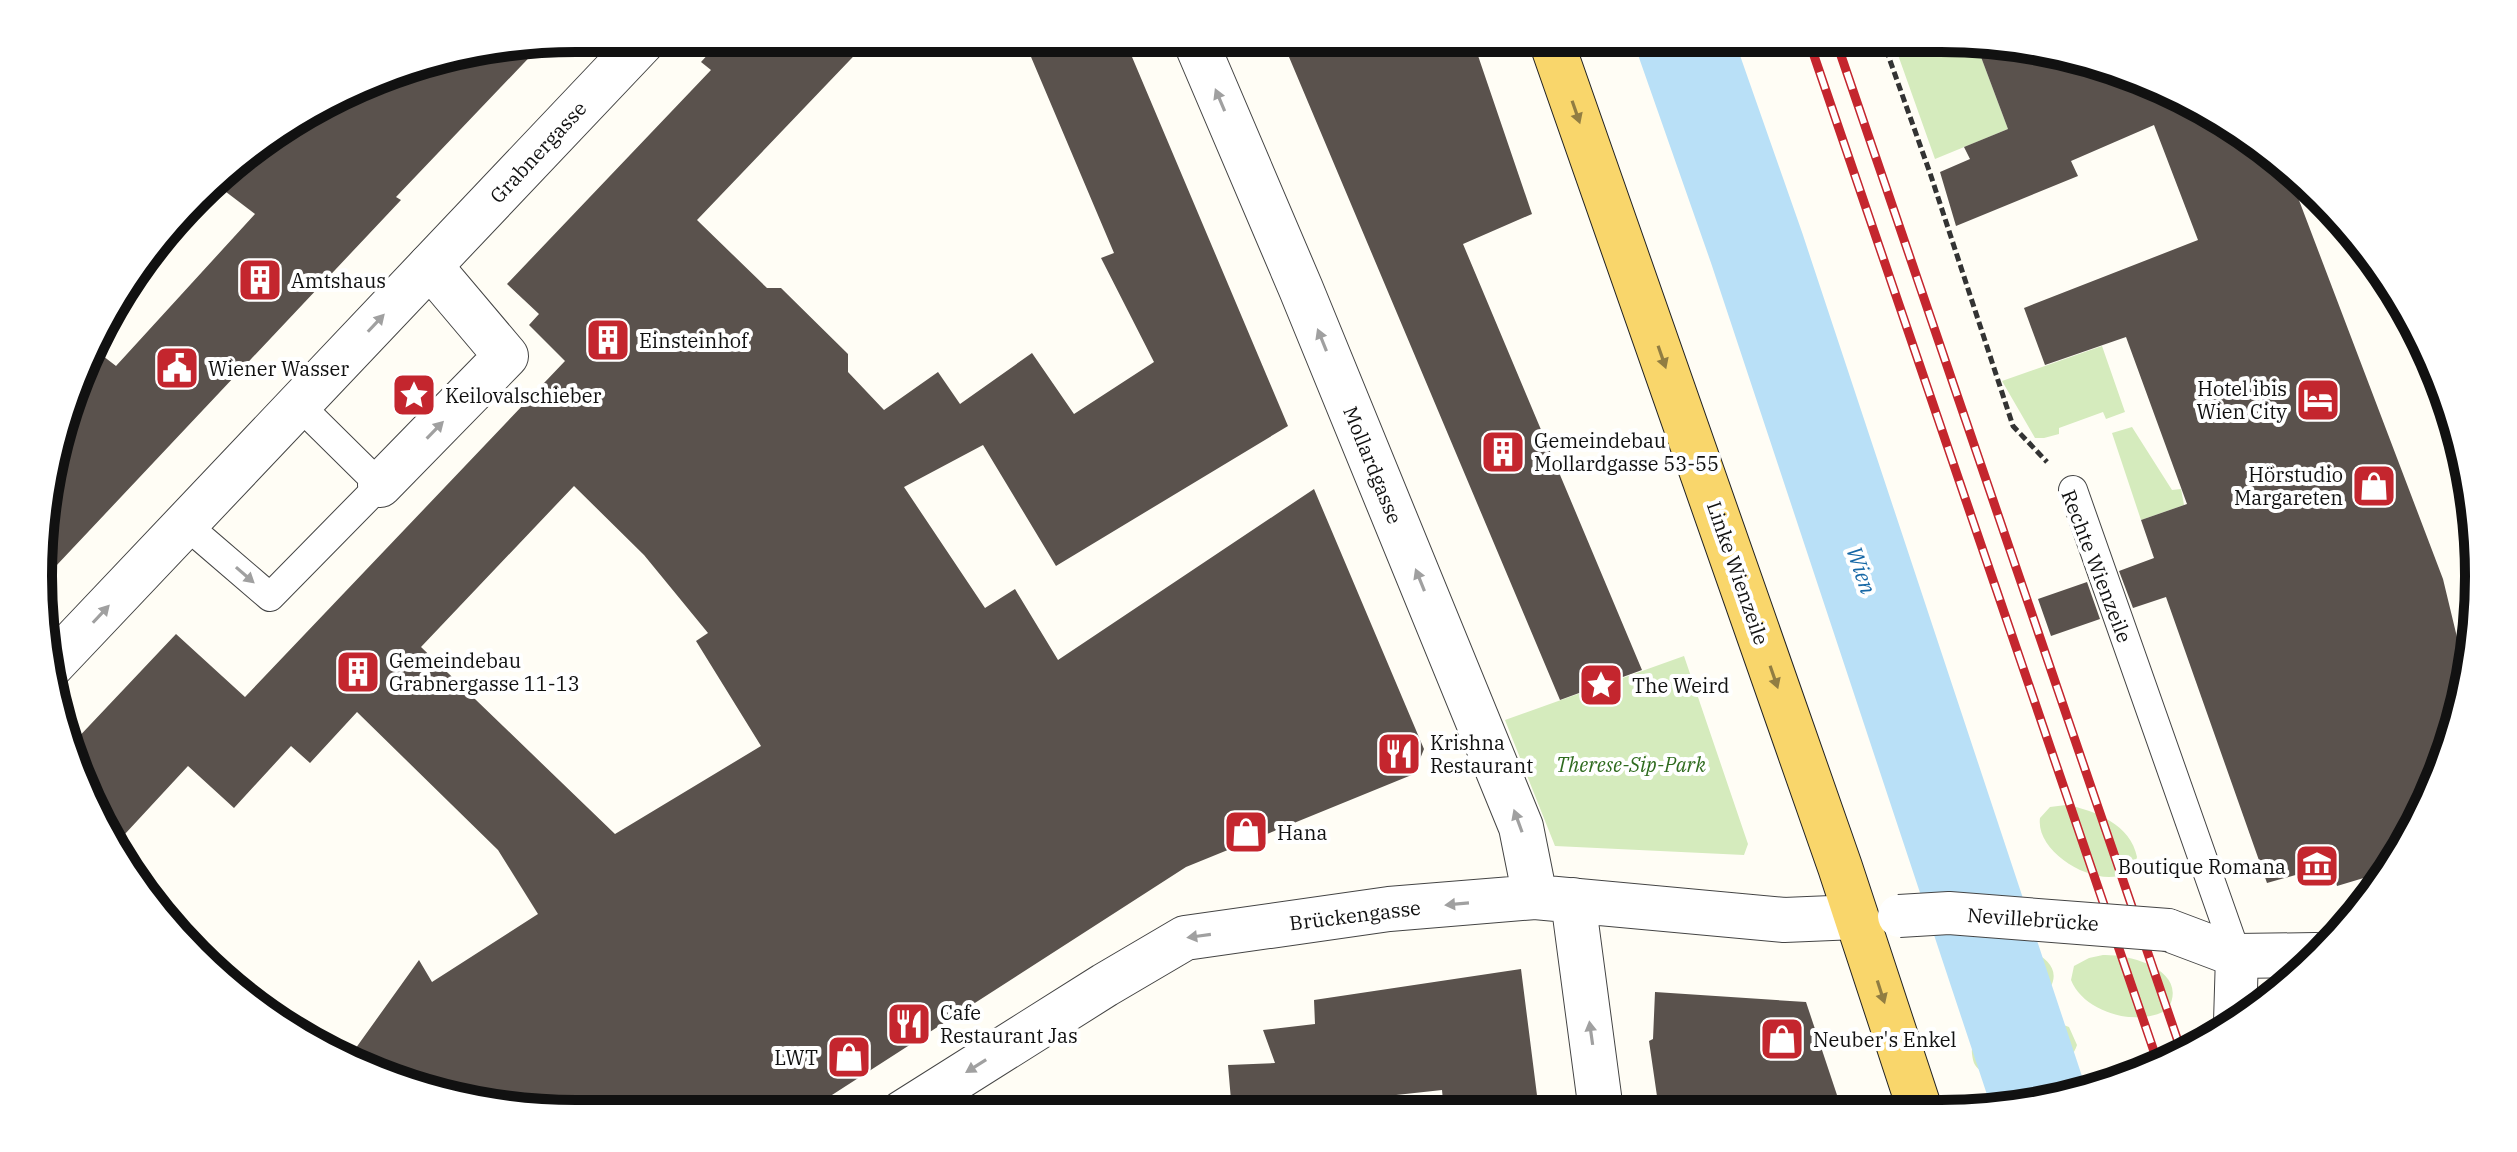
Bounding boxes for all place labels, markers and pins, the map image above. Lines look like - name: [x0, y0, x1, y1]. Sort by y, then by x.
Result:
- building icon: Amtshaus: [236, 256, 284, 304]
- place label: Amtshaus: [291, 267, 386, 294]
- building icon: Einsteinhof: [584, 316, 632, 364]
- place label: Einsteinhof: [639, 327, 749, 354]
- public building icon: Wiener Wasser: [153, 344, 201, 392]
- place label: Wiener Wasser: [208, 355, 349, 382]
- place icon: Keilovalschieber: [390, 371, 438, 419]
- place label: Hotel ibis Wien City: [2196, 375, 2287, 425]
- hotel icon: Hotel ibis Wien City: [2294, 376, 2342, 424]
- place label: Keilovalschieber: [445, 382, 602, 409]
- place label: Gemeindebau Mollardgasse 53-55: [1534, 427, 1719, 477]
- building icon: Gemeindebau Mollardgasse 53-55: [1479, 428, 1527, 476]
- place label: Hörstudio Margareten: [2234, 461, 2343, 511]
- shop icon: Hörstudio Margareten: [2350, 462, 2398, 510]
- place label: Gemeindebau Grabnergasse 11-13: [389, 647, 580, 697]
- building icon: Gemeindebau Grabnergasse 11-13: [334, 648, 382, 696]
- place icon: The Weird: [1577, 661, 1625, 709]
- place label: The Weird: [1632, 672, 1729, 699]
- place label: Krishna Restaurant: [1430, 729, 1533, 779]
- restaurant icon: Krishna Restaurant: [1375, 730, 1423, 778]
- shop icon: Hana: [1222, 808, 1270, 856]
- place label: Hana: [1277, 819, 1327, 846]
- museum icon: Boutique Romana: [2293, 842, 2341, 890]
- place label: Boutique Romana: [2118, 853, 2286, 880]
- place label: Cafe Restaurant Jas: [940, 999, 1078, 1049]
- restaurant icon: Cafe Restaurant Jas: [885, 1000, 933, 1048]
- shop icon: Neuber's Enkel: [1758, 1015, 1806, 1063]
- place label: Neuber's Enkel: [1813, 1026, 1957, 1053]
- shop icon: LWT: [825, 1033, 873, 1081]
- place label: LWT: [774, 1044, 818, 1071]

